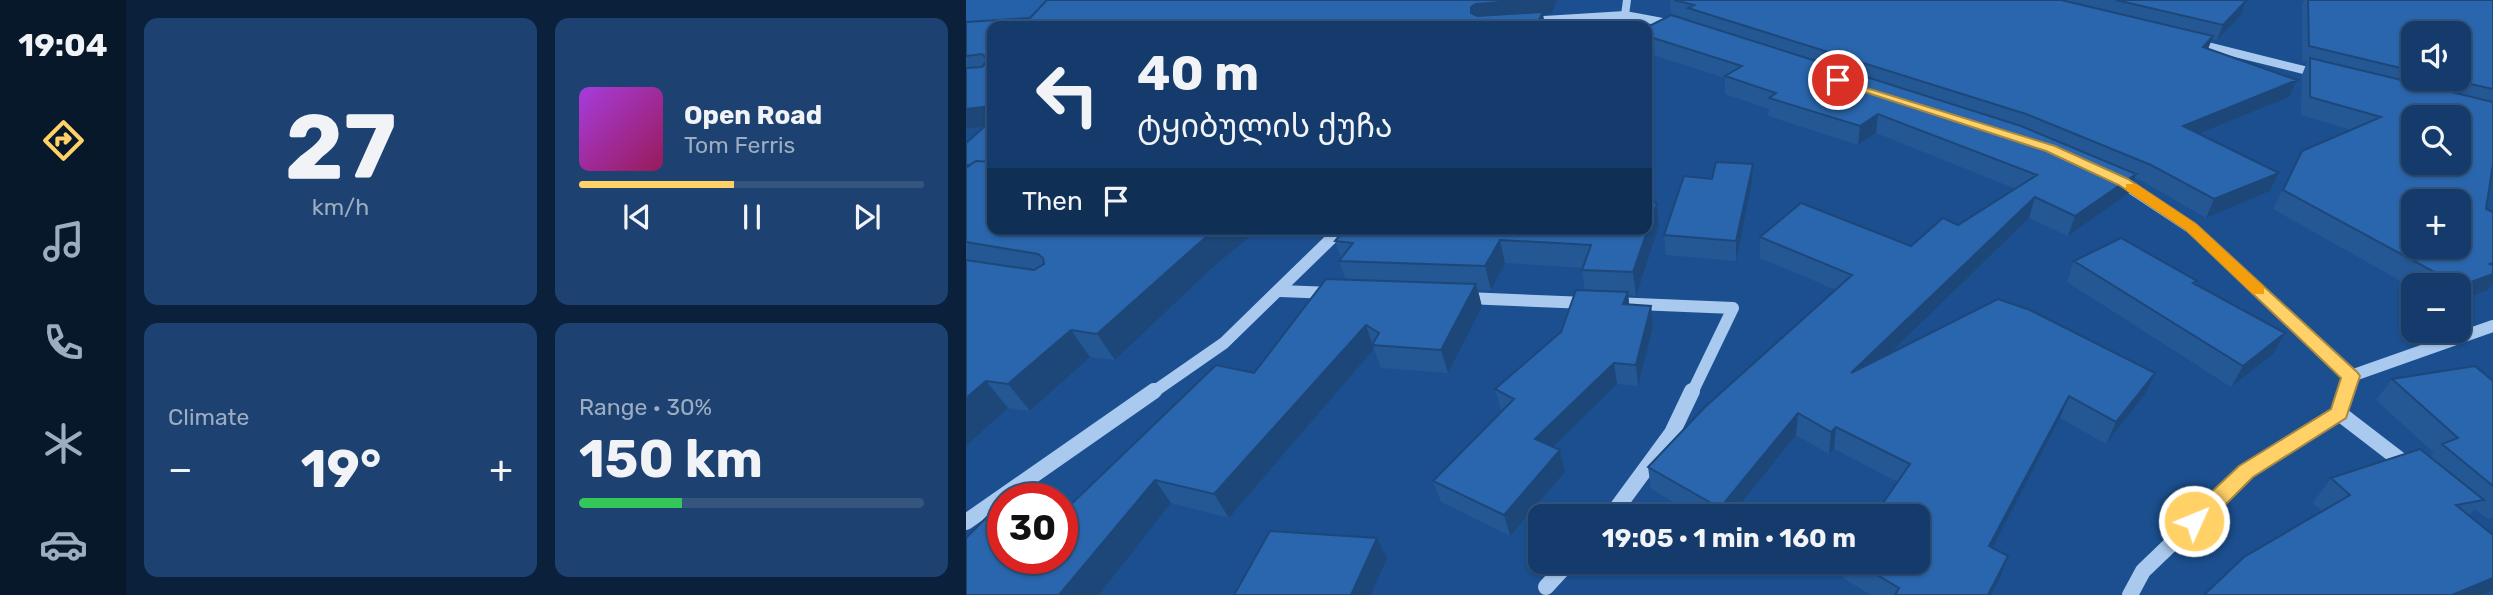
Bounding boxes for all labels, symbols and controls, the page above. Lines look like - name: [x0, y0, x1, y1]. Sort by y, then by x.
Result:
- map controls: [2401, 21, 2471, 343]
- button: sound: [2401, 21, 2471, 91]
- text: 19:04: [18, 26, 108, 64]
- text: 40 m: [1137, 44, 1259, 102]
- icon: left: [1022, 49, 1113, 140]
- pin: [1808, 50, 1868, 110]
- icon: arrive: [1819, 61, 1857, 99]
- text: 27: [285, 93, 396, 201]
- text: Open Road: [684, 100, 822, 131]
- button: search: [2401, 105, 2471, 175]
- text: ტყიბულის ქუჩა: [1137, 107, 1393, 145]
- icon: directions: [39, 116, 88, 165]
- text: Tom Ferris: [684, 131, 795, 159]
- icon: arrive: [1097, 182, 1135, 220]
- text: Then: [1022, 186, 1083, 217]
- button: +: [2401, 189, 2471, 259]
- text: km/h: [312, 193, 369, 221]
- icon: previous: [618, 198, 656, 236]
- icon: pause: [733, 198, 771, 236]
- icon: next: [848, 198, 886, 236]
- icon: music: [39, 217, 88, 266]
- button: −: [2401, 273, 2471, 343]
- icon: phone: [39, 318, 88, 367]
- text: Range · 30%: [579, 393, 712, 421]
- text: Climate: [168, 403, 249, 431]
- icon: climate: [39, 419, 88, 468]
- text: 150 km: [579, 428, 763, 490]
- text: 19°: [301, 438, 381, 500]
- text: −: [168, 446, 193, 492]
- text: +: [489, 446, 513, 492]
- speed limit sign: 30: [987, 483, 1078, 574]
- position arrow: [2157, 484, 2231, 558]
- icon: car: [39, 520, 88, 569]
- text: 19:05 · 1 min · 160 m: [1602, 523, 1856, 554]

